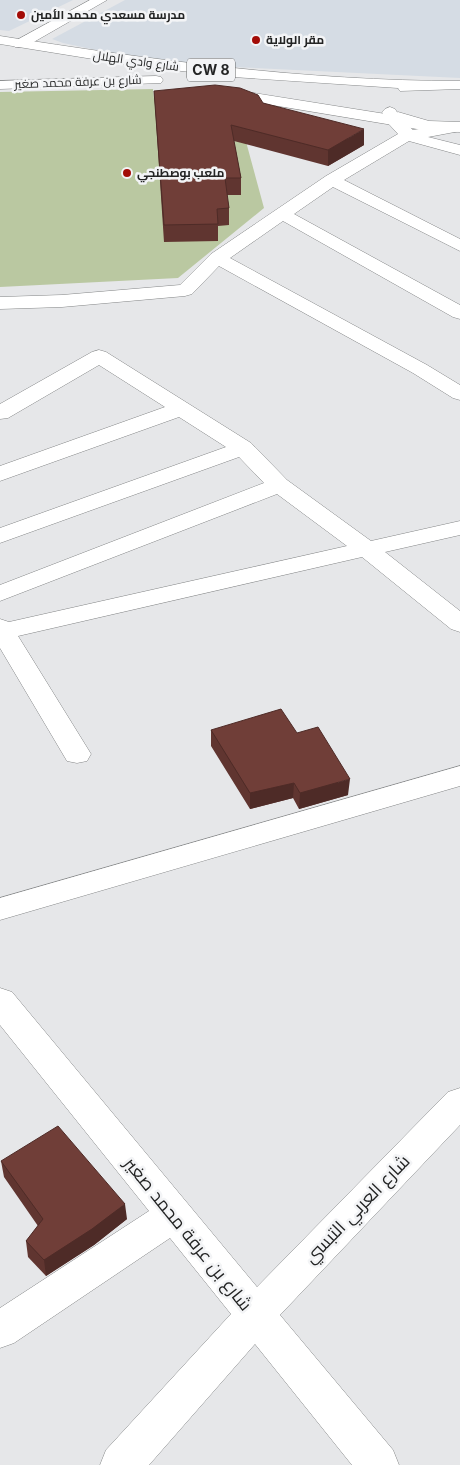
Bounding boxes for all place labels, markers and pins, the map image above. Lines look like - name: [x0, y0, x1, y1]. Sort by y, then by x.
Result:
- place label: مدرسة مسعدي محمد الأمين: [31, 7, 185, 25]
- marker: مدرسة مسعدي محمد الأمين: [15, 9, 27, 21]
- place label: مقر الولاية: [266, 32, 324, 48]
- marker: مقر الولاية: [250, 34, 262, 46]
- place label: ملعب بوصطنجي: [137, 165, 224, 183]
- marker: ملعب بوصطنجي: [121, 167, 133, 179]

